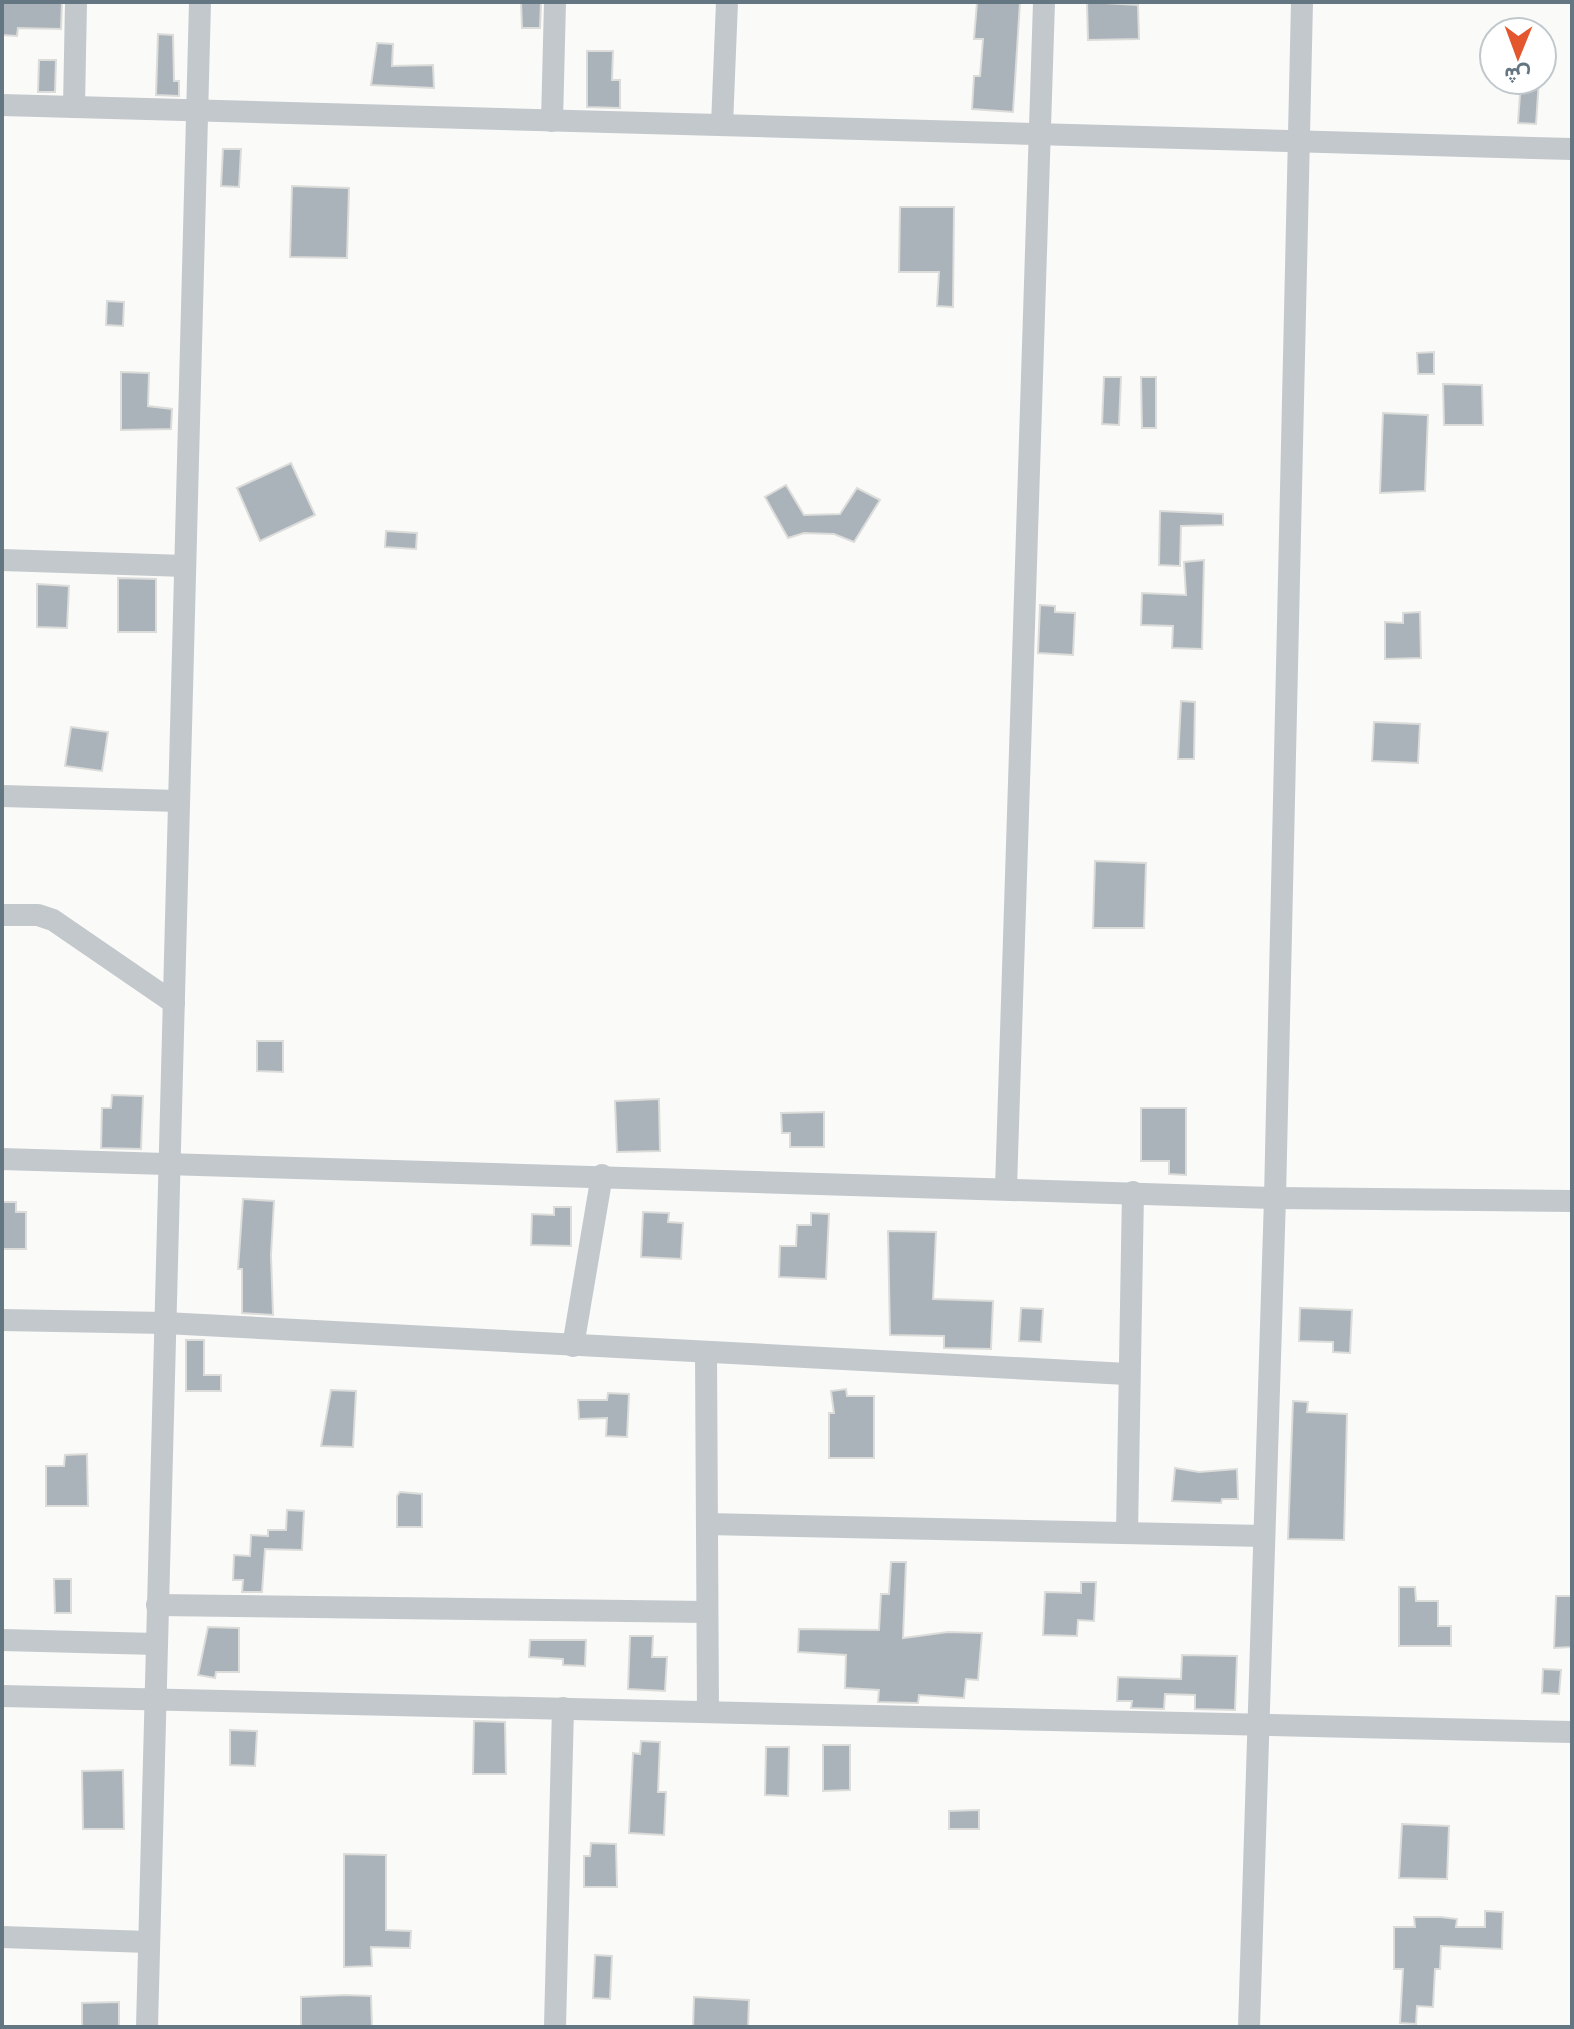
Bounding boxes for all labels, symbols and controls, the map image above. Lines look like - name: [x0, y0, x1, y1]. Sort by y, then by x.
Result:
- north arrow: [1478, 16, 1558, 96]
- text: ش: [1504, 62, 1531, 89]

